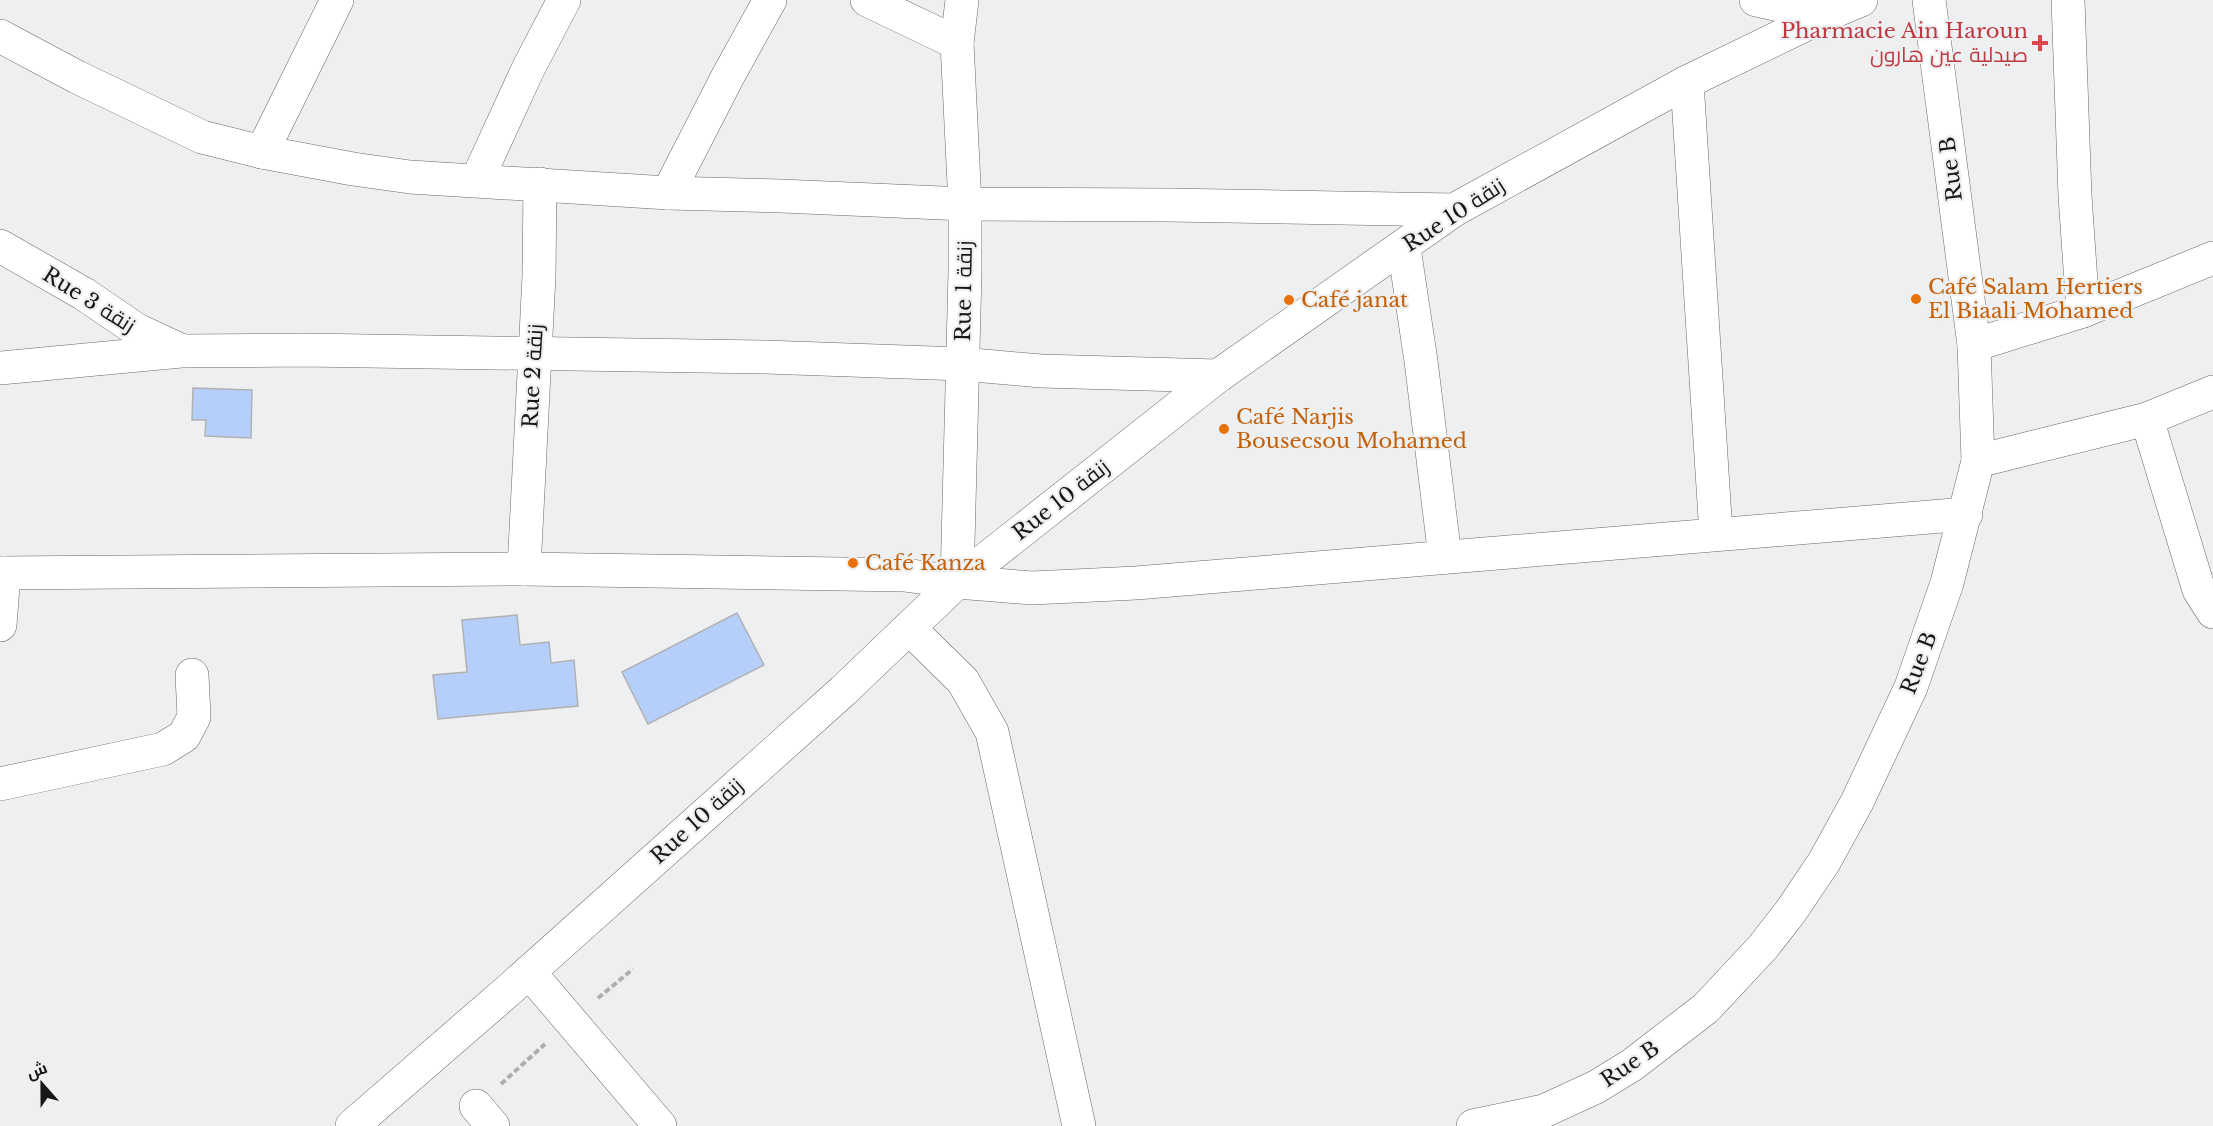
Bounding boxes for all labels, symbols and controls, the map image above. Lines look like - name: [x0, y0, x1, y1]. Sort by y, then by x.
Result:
- place label: Pharmacie Ain Haroun صيدلية عين هارون: [1781, 18, 2028, 68]
- marker: Pharmacie Ain Haroun صيدلية عين هارون: [2033, 36, 2047, 50]
- street label: Rue B: [1934, 135, 1968, 203]
- street label: Rue 10 زنقة: [1398, 173, 1510, 257]
- street label: Rue 1 زنقة: [950, 240, 978, 342]
- street label: Rue 3 زنقة: [38, 261, 140, 339]
- place label: Café Salam Hertiers El Biaali Mohamed: [1928, 274, 2143, 324]
- place label: Café janat: [1301, 287, 1408, 313]
- marker: Café Salam Hertiers El Biaali Mohamed: [1909, 292, 1923, 306]
- marker: Café janat: [1282, 293, 1296, 307]
- street label: Rue 2 زنقة: [517, 323, 549, 429]
- place label: Café Narjis Bousecsou Mohamed: [1236, 404, 1467, 454]
- marker: Café Narjis Bousecsou Mohamed: [1217, 422, 1231, 436]
- street label: Rue 10 زنقة: [1007, 454, 1115, 546]
- place label: Café Kanza: [865, 550, 986, 576]
- marker: Café Kanza: [846, 556, 860, 570]
- street label: Rue B: [1895, 628, 1943, 698]
- street label: Rue 10 زنقة: [645, 773, 749, 869]
- street label: Rue B: [1596, 1035, 1664, 1093]
- north arrow: [12, 1054, 72, 1114]
- text: ش: [23, 1057, 50, 1083]

